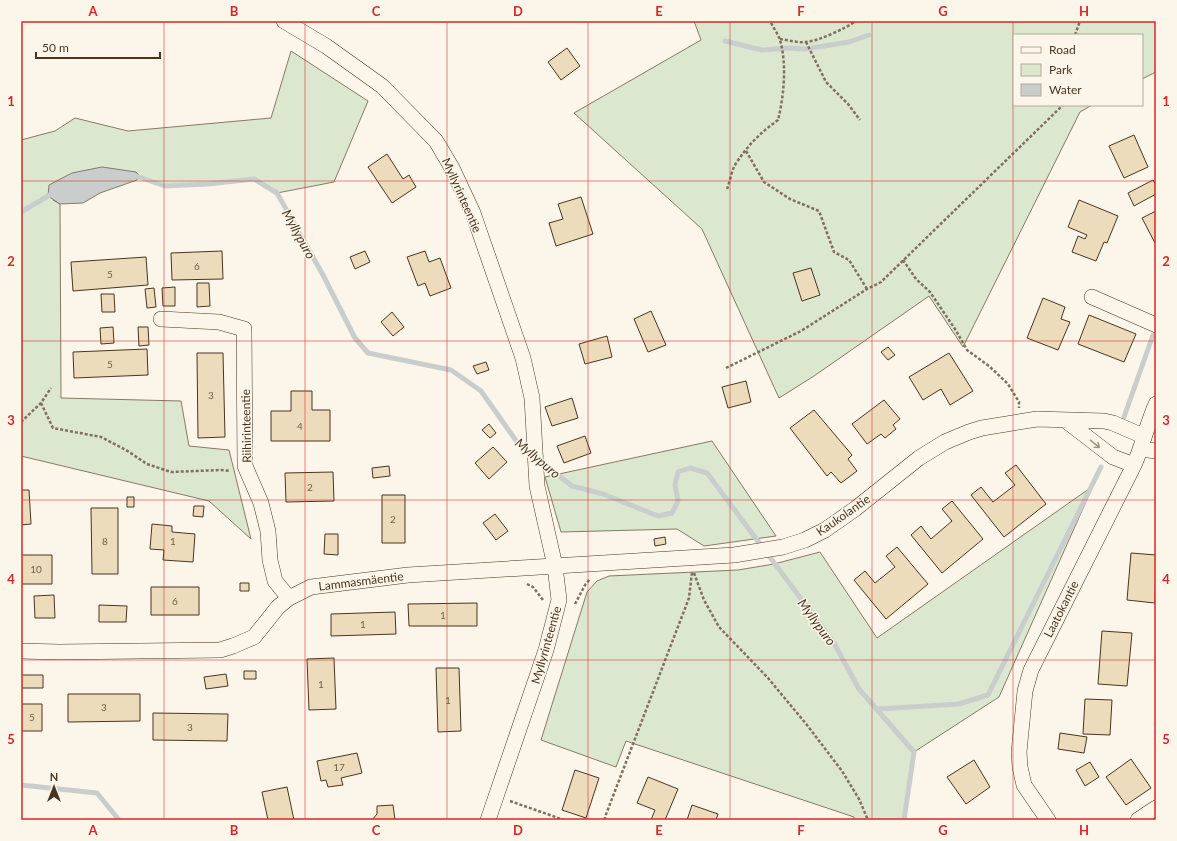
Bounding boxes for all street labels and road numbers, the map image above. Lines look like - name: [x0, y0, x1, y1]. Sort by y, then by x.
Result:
- street label: Myllyrinteentie: [439, 155, 485, 235]
- street label: Riihirinteentie: [238, 389, 254, 463]
- street label: Kaukolantie: [813, 491, 873, 539]
- street label: Lammasmäentie: [318, 568, 404, 594]
- street label: Laatokantie: [1040, 578, 1082, 640]
- street label: Myllyrinteentie: [528, 604, 564, 686]

